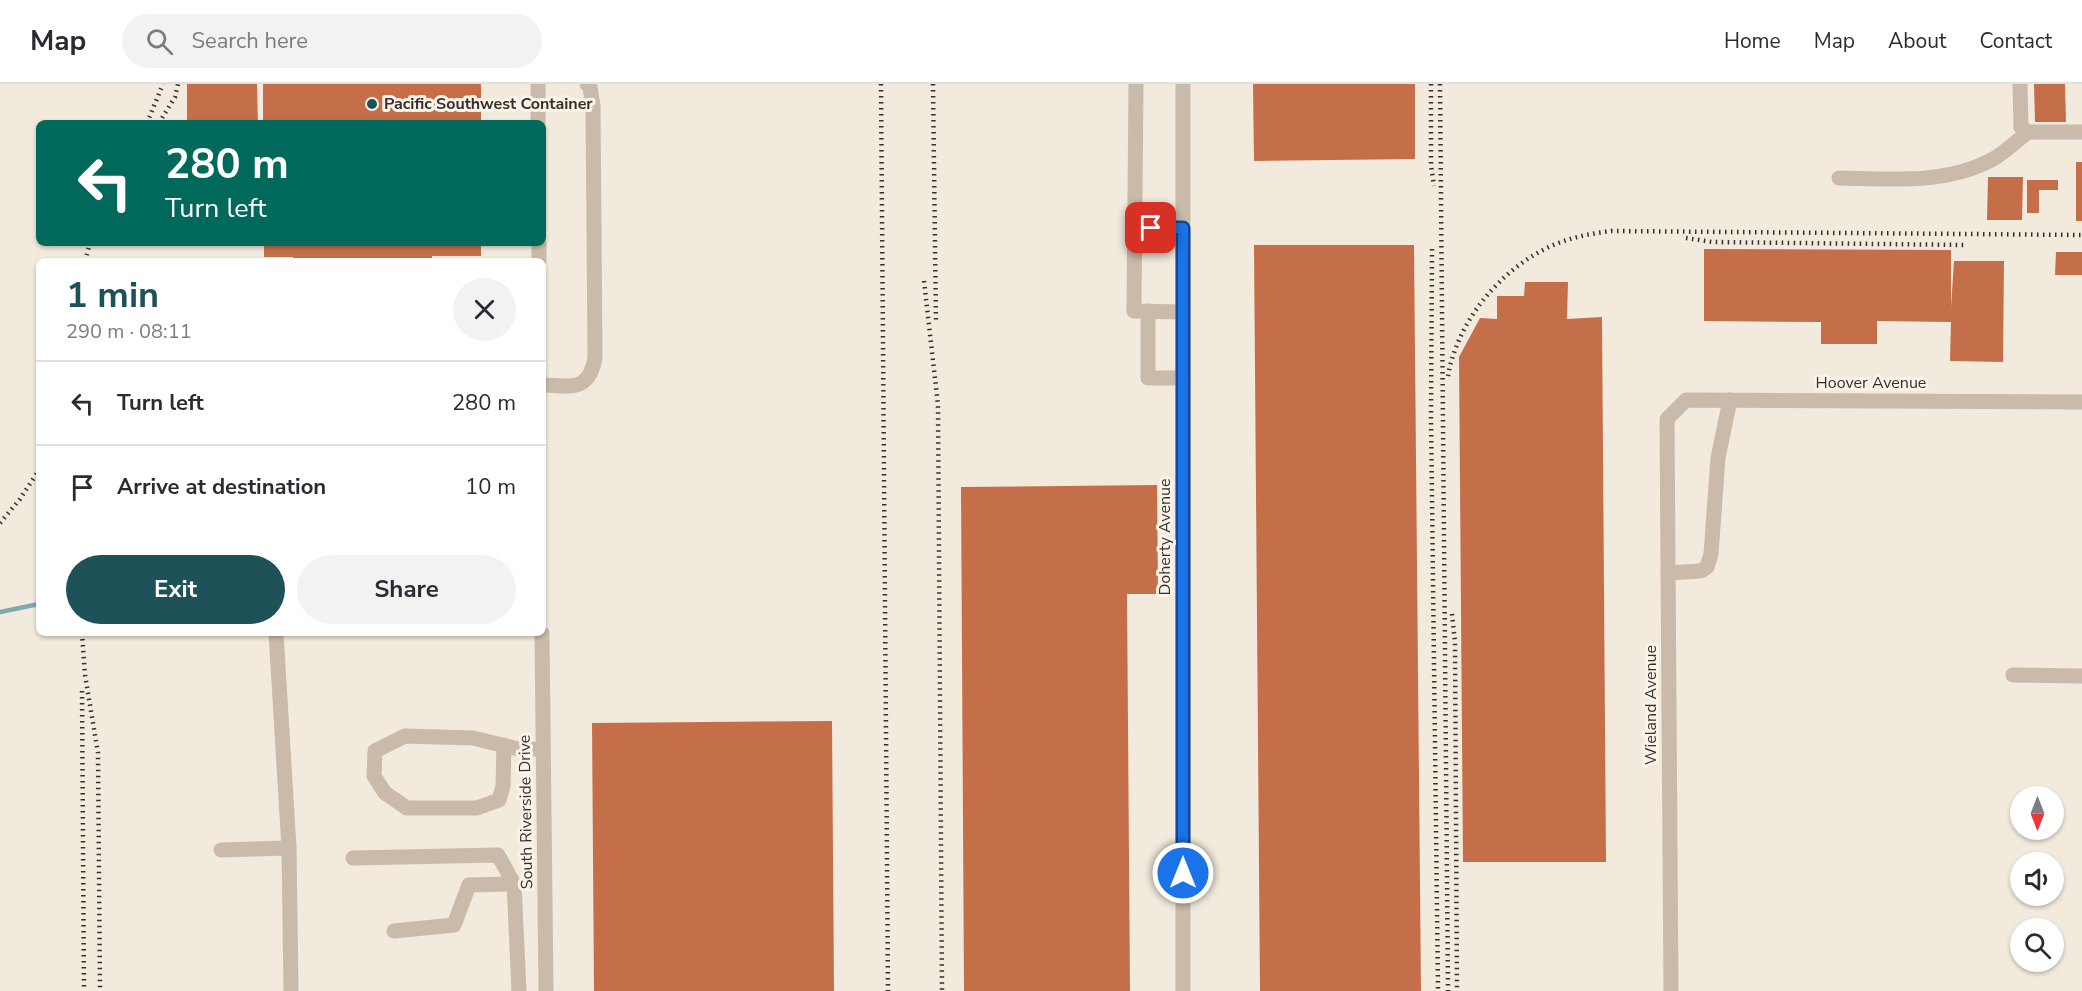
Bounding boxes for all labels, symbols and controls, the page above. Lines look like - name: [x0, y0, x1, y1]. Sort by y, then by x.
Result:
- search box: [122, 14, 542, 68]
- text: Map: [30, 22, 86, 60]
- icon: search: [143, 25, 176, 58]
- text: Search here: [191, 26, 308, 56]
- text: Home: [1724, 27, 1781, 55]
- text: Map: [1814, 27, 1855, 55]
- text: About: [1888, 27, 1946, 55]
- text: Contact: [1979, 27, 2052, 55]
- place label: Pacific Southwest Container: [384, 93, 593, 115]
- marker: Pacific Southwest Container: [365, 97, 379, 111]
- text: 280 m: [165, 136, 289, 193]
- icon: left: [66, 144, 144, 222]
- text: Turn left: [165, 190, 266, 227]
- pin: [1125, 202, 1176, 253]
- icon: arrive: [1134, 211, 1167, 244]
- text: 1 min: [66, 271, 159, 320]
- button: close: [453, 278, 516, 341]
- text: 290 m · 08:11: [66, 318, 192, 345]
- street label: Hoover Avenue: [1816, 372, 1926, 394]
- icon: left: [66, 387, 99, 420]
- text: Turn left: [117, 388, 204, 418]
- text: 280 m: [452, 388, 516, 418]
- icon: arrive: [66, 471, 99, 504]
- text: Arrive at destination: [117, 472, 326, 502]
- text: 10 m: [465, 472, 516, 502]
- street label: Doherty Avenue: [1154, 478, 1176, 596]
- button: Exit: [66, 555, 285, 624]
- button: Share: [297, 555, 516, 624]
- street label: Wieland Avenue: [1640, 645, 1662, 765]
- street label: South Riverside Drive: [514, 735, 538, 889]
- north arrow: [2010, 786, 2064, 840]
- map controls: [2010, 786, 2064, 972]
- position arrow: [1151, 841, 1215, 905]
- button: sound: [2010, 852, 2064, 906]
- button: search: [2010, 918, 2064, 972]

